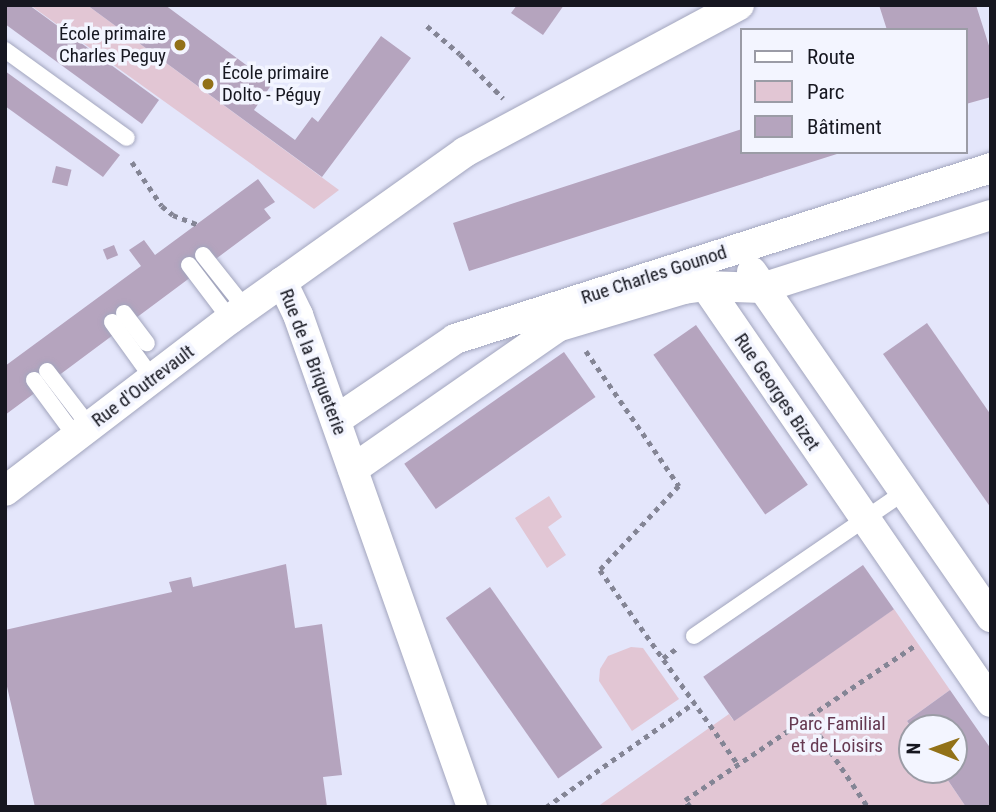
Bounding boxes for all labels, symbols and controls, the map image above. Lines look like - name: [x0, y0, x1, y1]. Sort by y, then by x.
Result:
- place label: École primaire Charles Peguy: [59, 23, 166, 67]
- legend: [740, 28, 968, 154]
- marker: École primaire Charles Peguy: [172, 37, 188, 53]
- text: Route: [807, 45, 855, 69]
- place label: École primaire Dolto - Péguy: [222, 62, 329, 106]
- marker: École primaire Dolto - Péguy: [200, 76, 216, 92]
- text: Parc: [807, 80, 845, 104]
- text: Bâtiment: [807, 115, 882, 139]
- street label: Rue Charles Gounod: [578, 241, 730, 309]
- street label: Rue de la Briqueterie: [275, 286, 351, 438]
- street label: Rue Georges Bizet: [729, 329, 825, 455]
- street label: Rue d'Outrevault: [87, 340, 199, 432]
- park label: Parc Familial et de Loisirs: [788, 713, 886, 757]
- north arrow: [898, 714, 968, 784]
- text: N: [902, 743, 925, 755]

